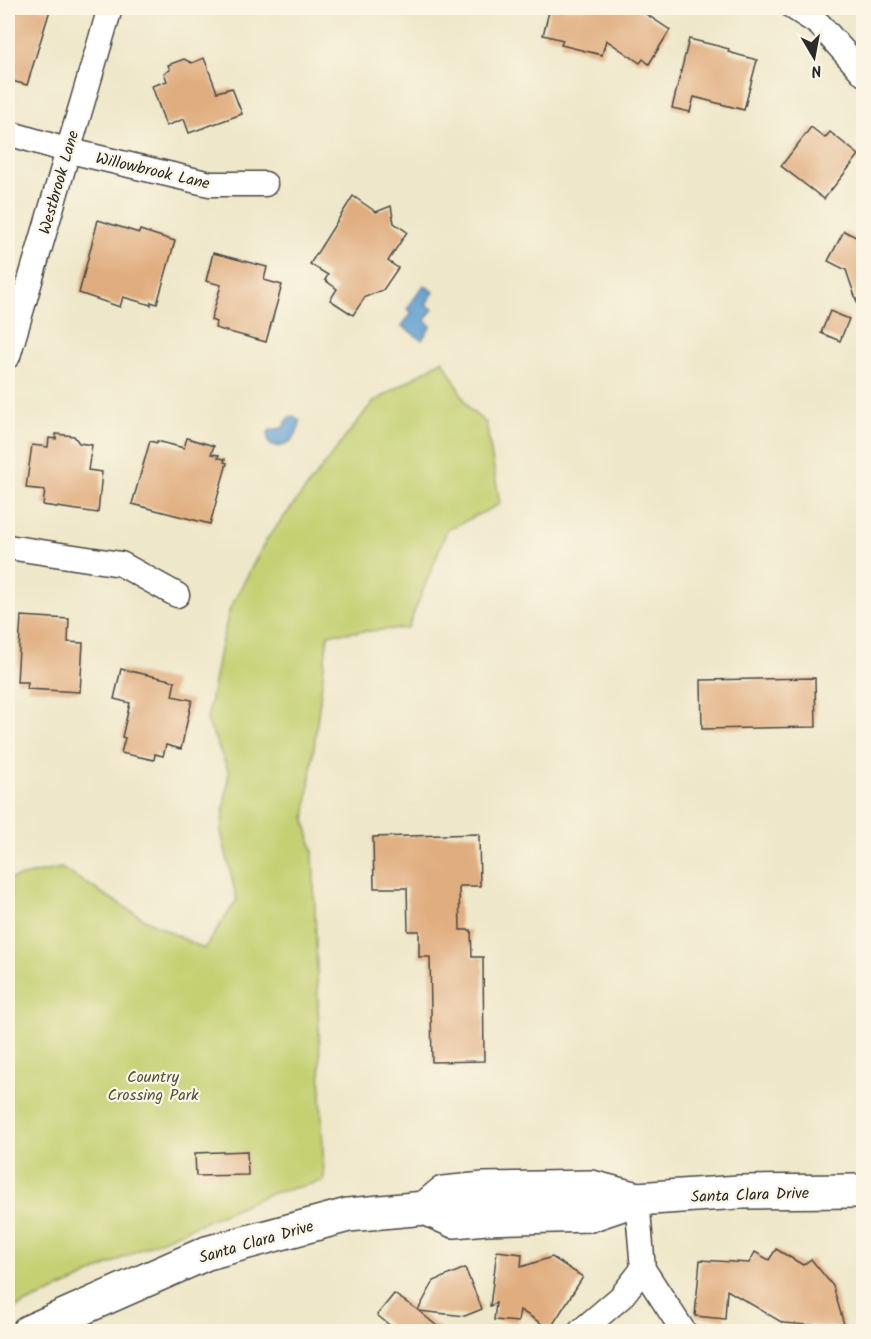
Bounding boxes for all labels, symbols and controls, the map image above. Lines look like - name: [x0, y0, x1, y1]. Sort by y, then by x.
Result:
- north arrow: [784, 27, 844, 87]
- text: N: [809, 57, 823, 83]
- street label: Westbrook Lane: [33, 128, 86, 237]
- street label: Willowbrook Lane: [93, 146, 212, 197]
- park label: Country Crossing Park: [107, 1065, 199, 1108]
- street label: Santa Clara Drive: [691, 1181, 810, 1210]
- street label: Santa Clara Drive: [196, 1214, 317, 1271]

